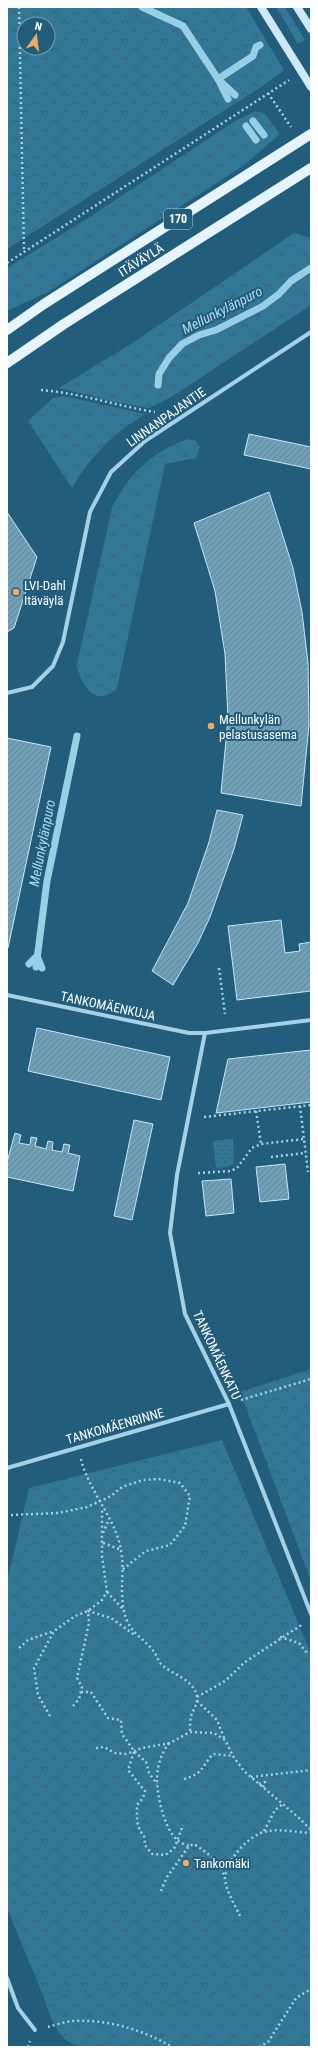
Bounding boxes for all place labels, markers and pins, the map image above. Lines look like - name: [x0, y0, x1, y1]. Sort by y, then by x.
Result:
- place label: LVI-Dahl Itäväylä: [24, 578, 66, 608]
- marker: LVI-Dahl Itäväylä: [11, 587, 21, 597]
- place label: Mellunkylän pelastusasema: [219, 712, 297, 742]
- marker: Mellunkylän pelastusasema: [206, 721, 216, 731]
- place label: Tankomäki: [194, 1856, 250, 1871]
- marker: Tankomäki: [181, 1858, 191, 1868]

